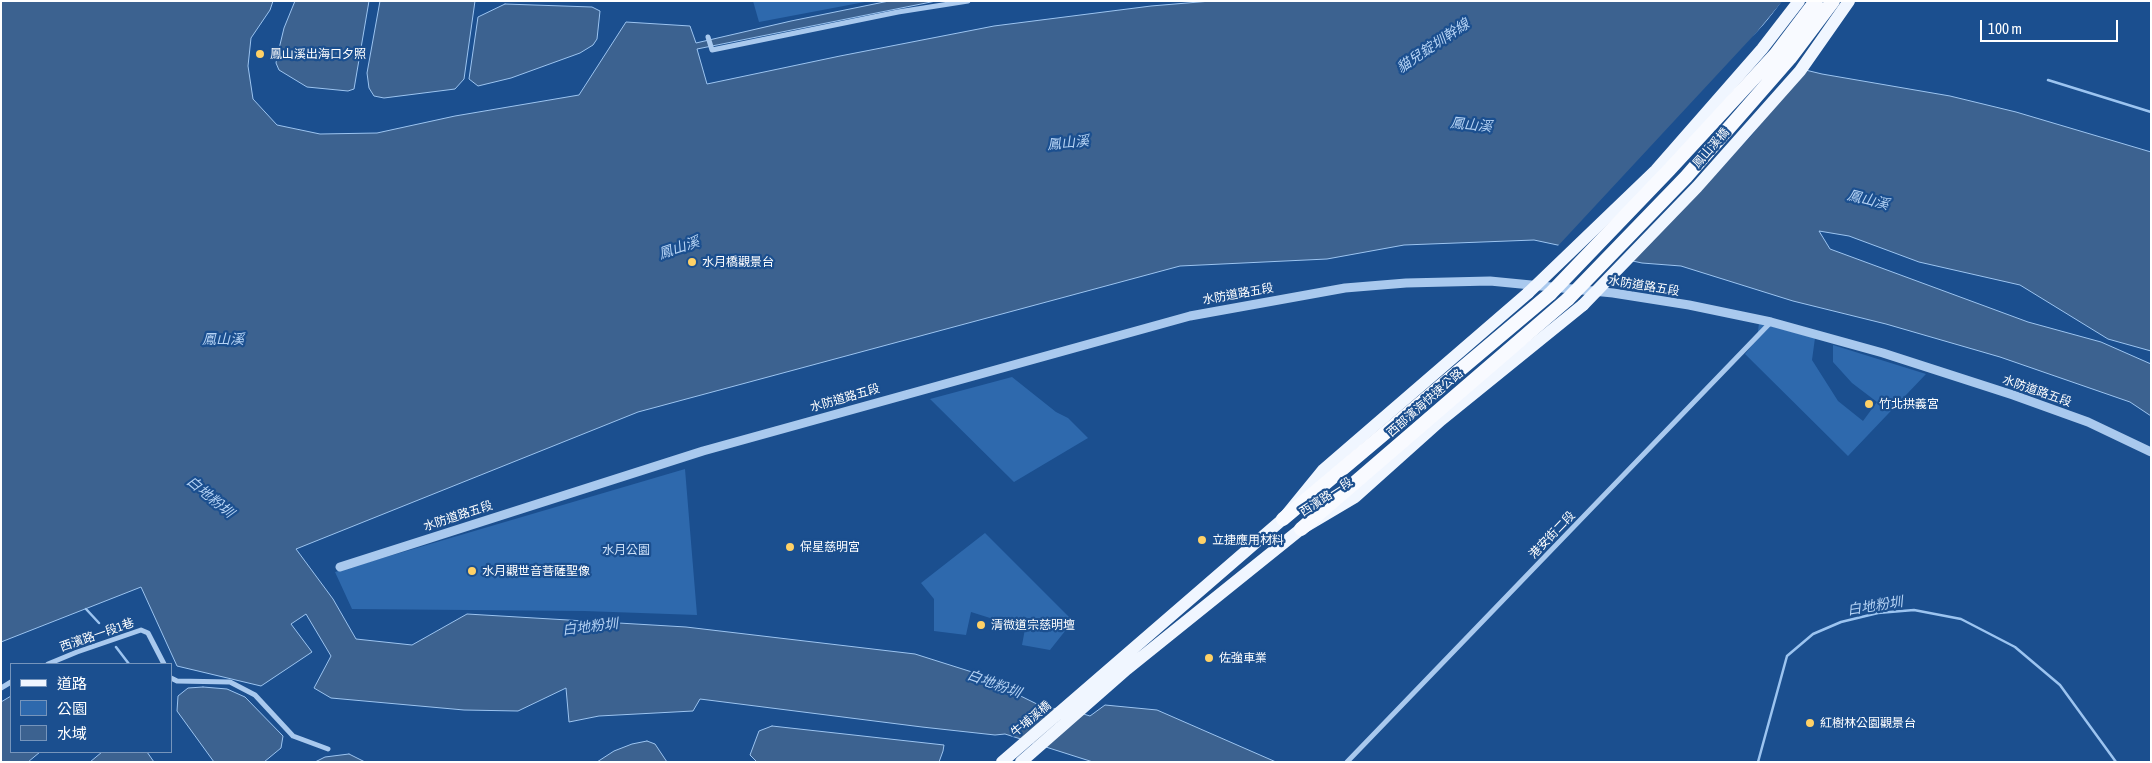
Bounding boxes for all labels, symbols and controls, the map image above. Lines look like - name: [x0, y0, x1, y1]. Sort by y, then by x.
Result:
- scale bar: [1982, 10, 2120, 42]
- water label: 貓兒錠圳幹線: [1393, 16, 1473, 76]
- text: 100 m: [1988, 20, 2022, 37]
- place label: 鳳山溪出海口夕照: [270, 47, 366, 61]
- marker: 鳳山溪出海口夕照: [254, 48, 266, 60]
- water label: 鳳山溪: [1449, 114, 1493, 136]
- street label: 鳳山溪橋: [1690, 125, 1732, 171]
- water label: 鳳山溪: [1046, 132, 1090, 154]
- water label: 鳳山溪: [1846, 187, 1890, 213]
- water label: 鳳山溪: [656, 233, 702, 263]
- place label: 水月橋觀景台: [702, 255, 774, 269]
- marker: 水月橋觀景台: [686, 256, 698, 268]
- street label: 水防道路五段: [1607, 273, 1681, 299]
- street label: 水防道路五段: [1201, 281, 1275, 307]
- water label: 鳳山溪: [202, 332, 244, 348]
- street label: 西部濱海快速公路: [1384, 366, 1466, 440]
- street label: 水防道路五段: [2001, 372, 2073, 410]
- street label: 水防道路五段: [808, 381, 882, 415]
- place label: 竹北拱義宮: [1879, 397, 1939, 411]
- marker: 竹北拱義宮: [1863, 398, 1875, 410]
- water label: 白地粉圳: [183, 473, 237, 521]
- street label: 西濱路一段: [1297, 475, 1355, 519]
- street label: 水防道路五段: [422, 498, 494, 534]
- street label: 港安街二段: [1526, 508, 1578, 562]
- place label: 立捷應用材料: [1212, 533, 1284, 547]
- marker: 立捷應用材料: [1196, 534, 1208, 546]
- place label: 保星慈明宮: [800, 540, 860, 554]
- marker: 保星慈明宮: [784, 541, 796, 553]
- park label: 水月公園: [602, 543, 650, 557]
- place label: 水月觀世音菩薩聖像: [482, 564, 590, 578]
- marker: 水月觀世音菩薩聖像: [466, 565, 478, 577]
- water label: 白地粉圳: [1846, 593, 1904, 619]
- water label: 白地粉圳: [561, 615, 619, 639]
- street label: 西濱路一段1巷: [58, 616, 136, 654]
- place label: 清微道宗慈明壇: [991, 618, 1075, 632]
- marker: 清微道宗慈明壇: [975, 619, 987, 631]
- place label: 佐強車業: [1219, 651, 1267, 665]
- marker: 佐強車業: [1203, 652, 1215, 664]
- legend: [10, 663, 172, 753]
- water label: 白地粉圳: [965, 667, 1023, 701]
- text: 道路: [57, 675, 87, 692]
- street label: 牛埔溪橋: [1008, 698, 1054, 740]
- text: 公園: [57, 700, 87, 717]
- place label: 紅樹林公園觀景台: [1820, 716, 1916, 730]
- marker: 紅樹林公園觀景台: [1804, 717, 1816, 729]
- text: 水域: [57, 725, 87, 742]

